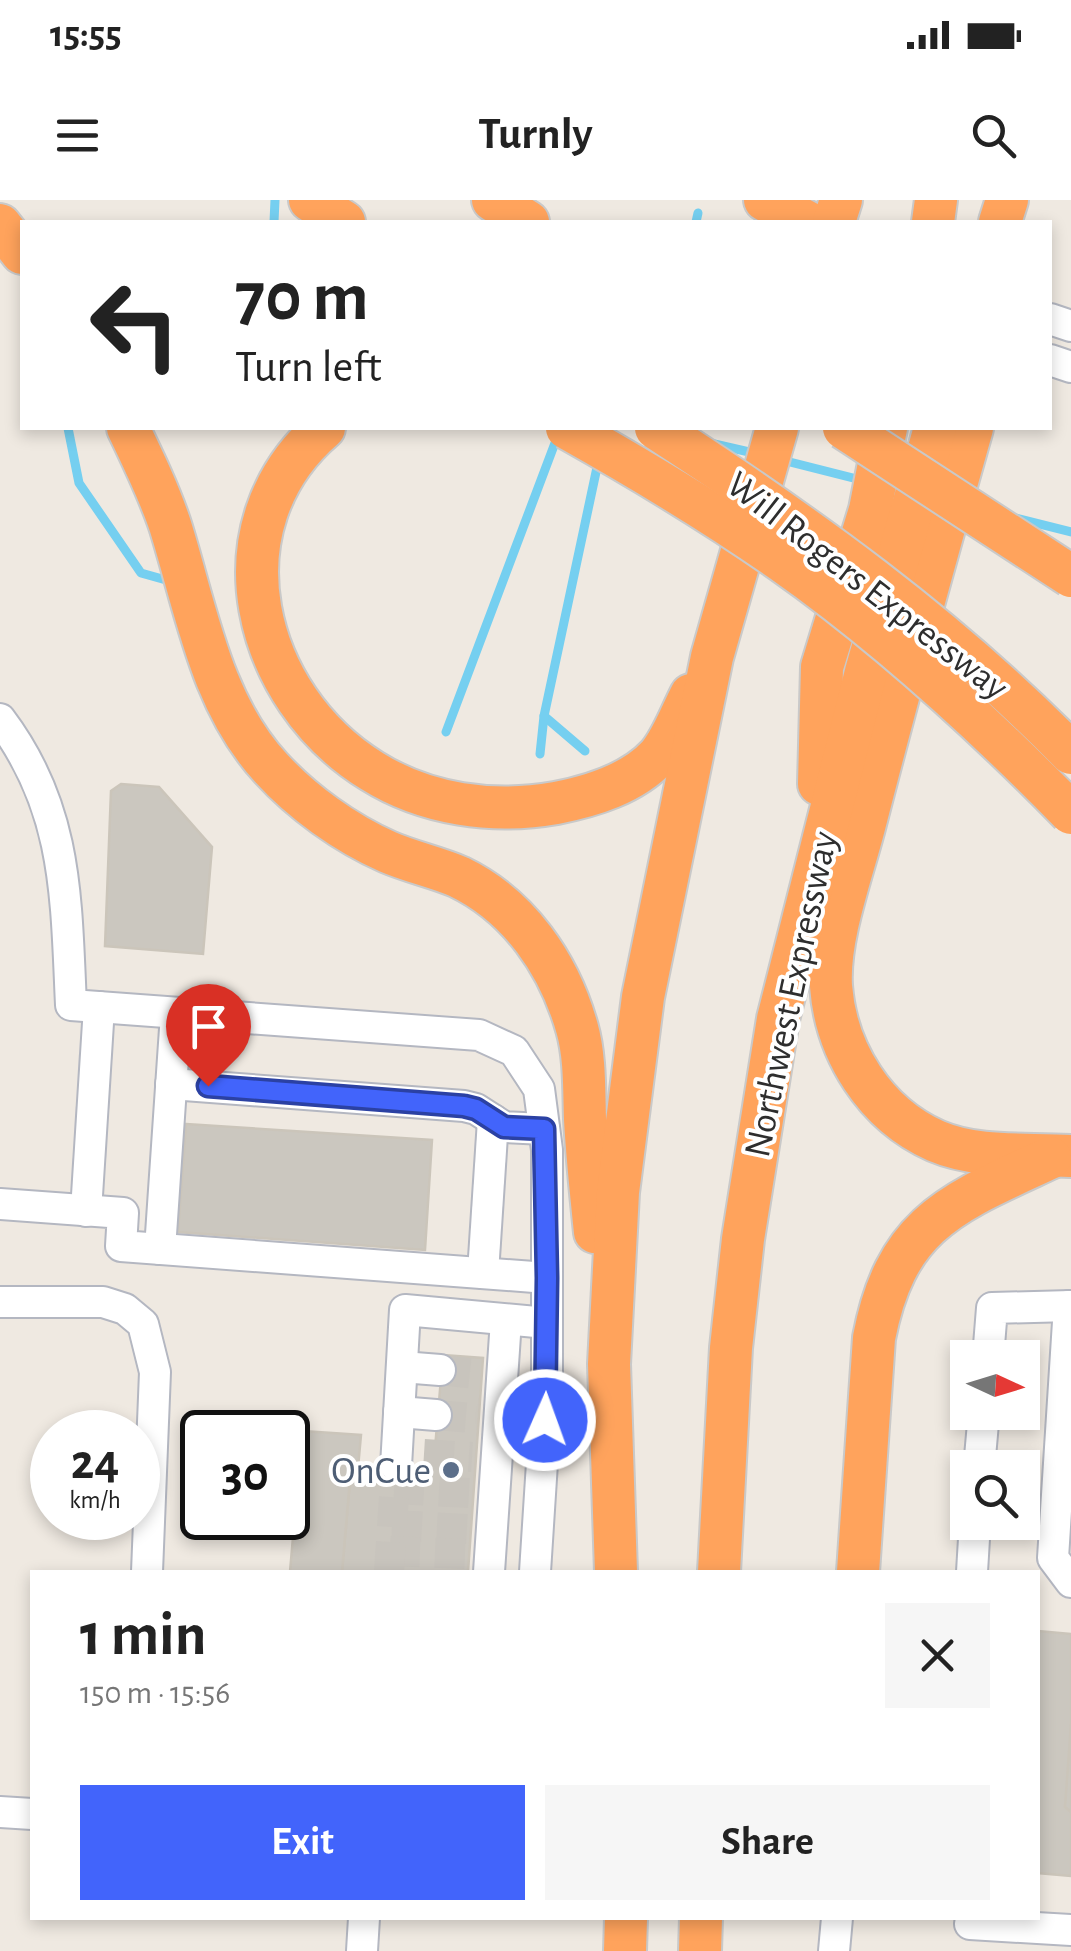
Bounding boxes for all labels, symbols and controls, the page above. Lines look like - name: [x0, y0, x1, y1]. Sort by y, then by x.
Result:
- text: 15:55: [50, 16, 122, 54]
- icon: menu: [50, 108, 105, 163]
- icon: search: [966, 108, 1021, 163]
- text: Turnly: [478, 112, 593, 157]
- icon: left: [70, 260, 200, 390]
- text: 70 m: [235, 263, 369, 333]
- text: Turn left: [235, 345, 382, 390]
- street label: Will Rogers Expressway: [719, 465, 1014, 708]
- street label: Northwest Expressway: [739, 828, 845, 1161]
- pin: [166, 984, 251, 1087]
- icon: arrive: [181, 999, 236, 1054]
- north arrow: [950, 1340, 1040, 1430]
- map controls: [950, 1340, 1040, 1540]
- position arrow: [493, 1368, 597, 1472]
- speed limit sign: 30: [180, 1410, 310, 1540]
- text: 24: [71, 1438, 119, 1488]
- button: search: [950, 1450, 1040, 1540]
- place label: OnCue: [331, 1453, 431, 1491]
- marker: OnCue: [440, 1459, 462, 1481]
- text: km/h: [69, 1488, 121, 1513]
- button: close: [885, 1603, 990, 1708]
- text: 1 min: [80, 1606, 206, 1666]
- text: 150 m · 15:56: [80, 1677, 230, 1709]
- button: Exit: [80, 1785, 525, 1900]
- button: Share: [545, 1785, 990, 1900]

